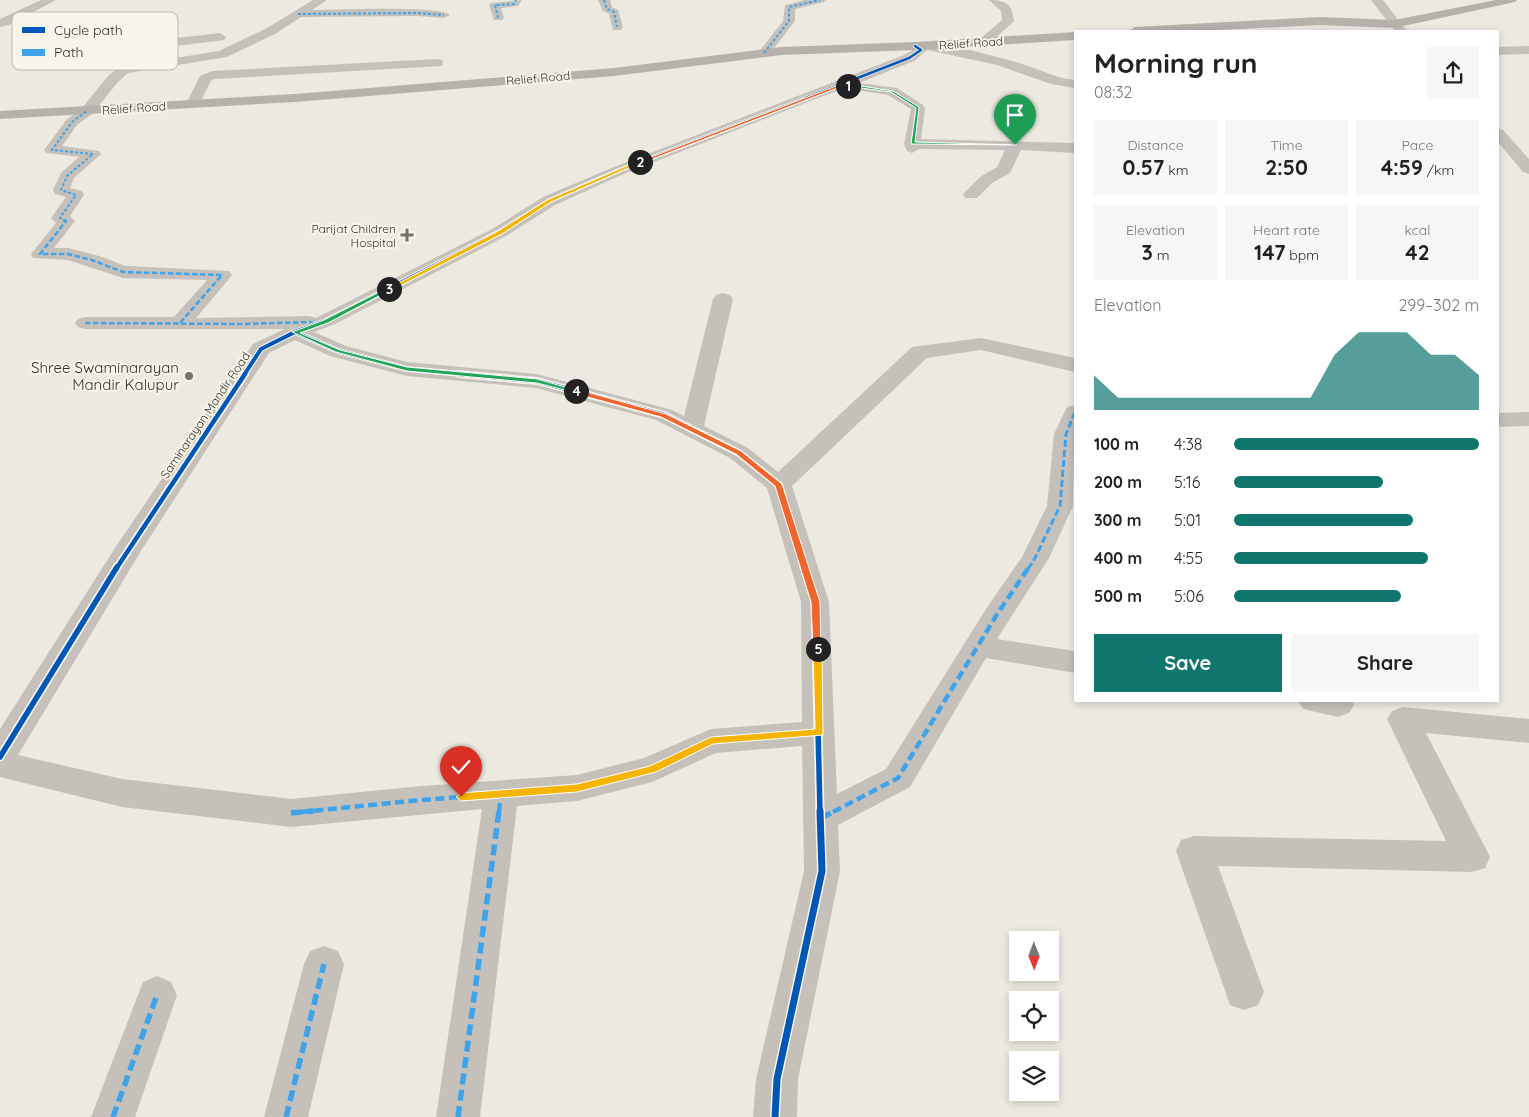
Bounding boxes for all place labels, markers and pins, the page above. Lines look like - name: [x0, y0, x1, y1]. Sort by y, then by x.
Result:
- pin: 1: [836, 74, 860, 98]
- pin: [994, 94, 1036, 145]
- pin: 2: [628, 150, 652, 174]
- place label: Parijat Children Hospital: [311, 221, 396, 250]
- marker: Parijat Children Hospital: [400, 228, 414, 242]
- pin: 3: [376, 276, 402, 302]
- place label: Shree Swaminarayan Mandir Kalupur: [31, 358, 179, 394]
- marker: Shree Swaminarayan Mandir Kalupur: [183, 370, 195, 382]
- pin: 4: [564, 378, 588, 404]
- pin: 5: [806, 636, 830, 662]
- pin: [440, 746, 482, 797]

